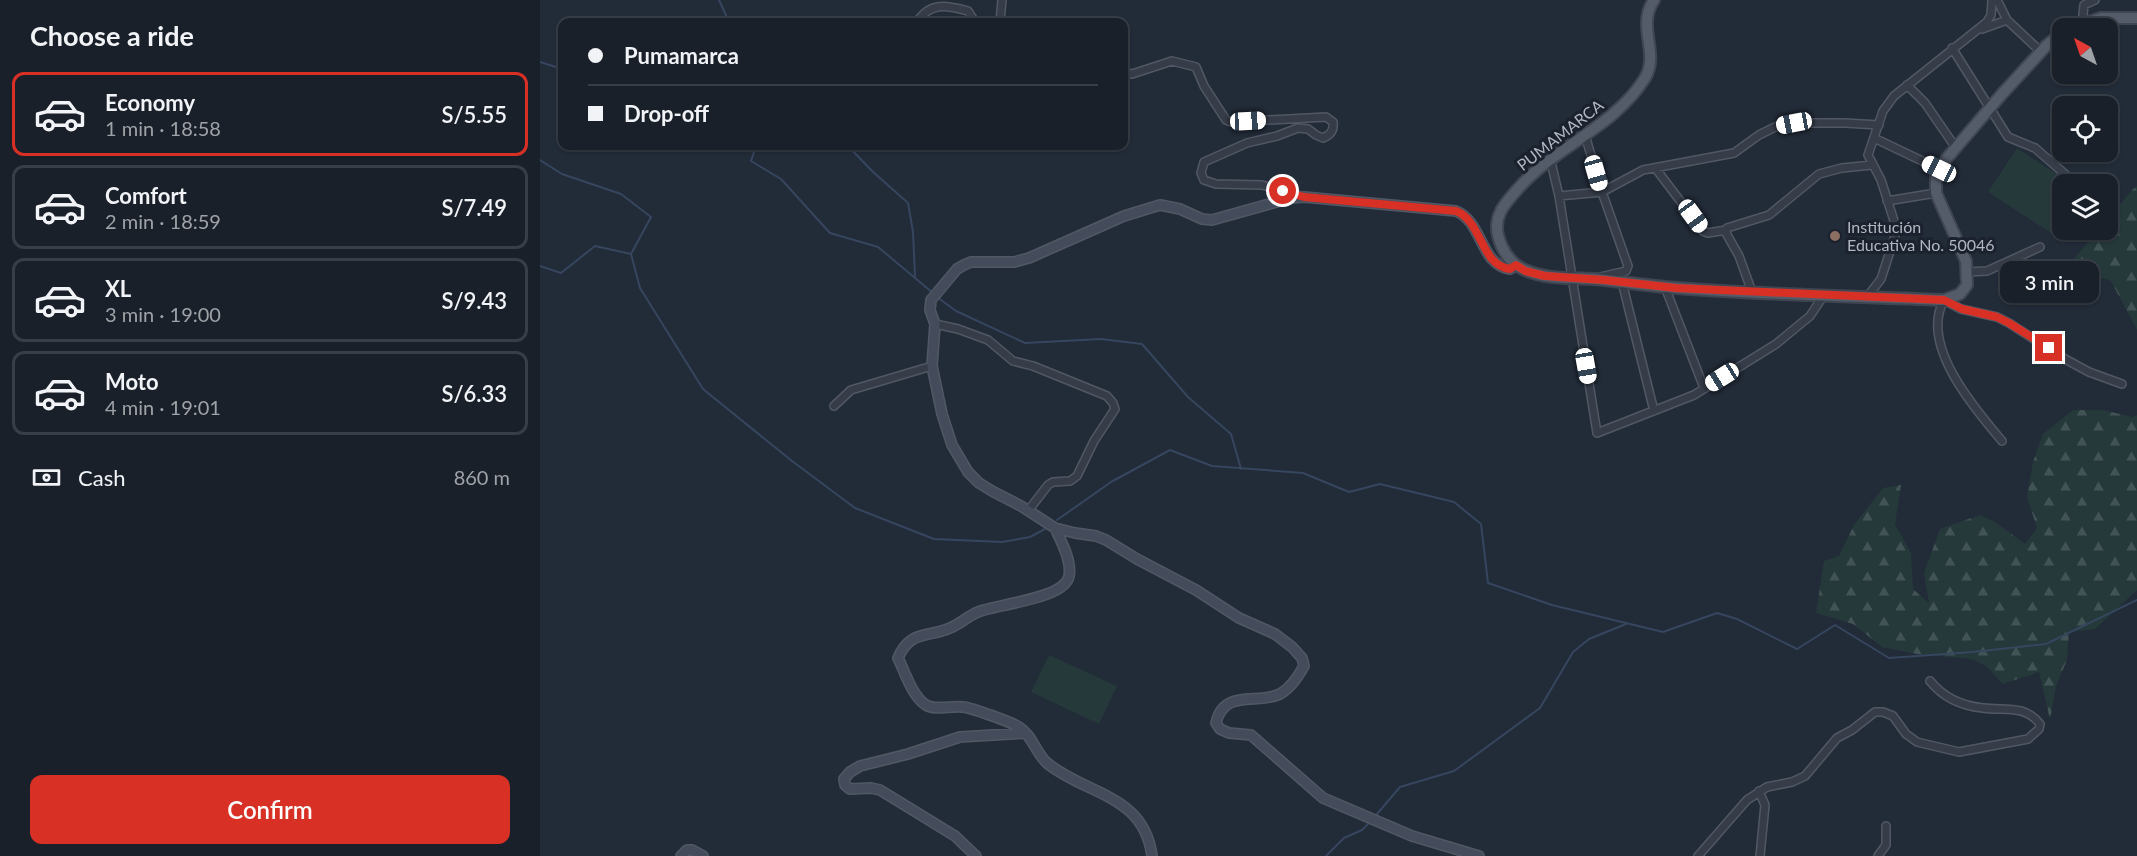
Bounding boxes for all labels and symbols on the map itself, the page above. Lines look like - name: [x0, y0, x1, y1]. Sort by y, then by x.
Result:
- north arrow: [2052, 18, 2118, 84]
- street label: PUMAMARCA: [1513, 95, 1607, 174]
- car: [1230, 111, 1266, 131]
- car: [1775, 111, 1813, 135]
- car: [1582, 153, 1610, 193]
- car: [1919, 153, 1959, 185]
- route start: [1269, 177, 1296, 204]
- car: [1675, 196, 1711, 236]
- place label: Institución Educativa No. 50046: [1847, 217, 1995, 254]
- marker: Institución Educativa No. 50046: [1828, 229, 1842, 243]
- callout: 3 min: [2000, 261, 2098, 303]
- route end: [2035, 334, 2062, 361]
- car: [1574, 347, 1598, 385]
- car: [1702, 360, 1742, 394]

